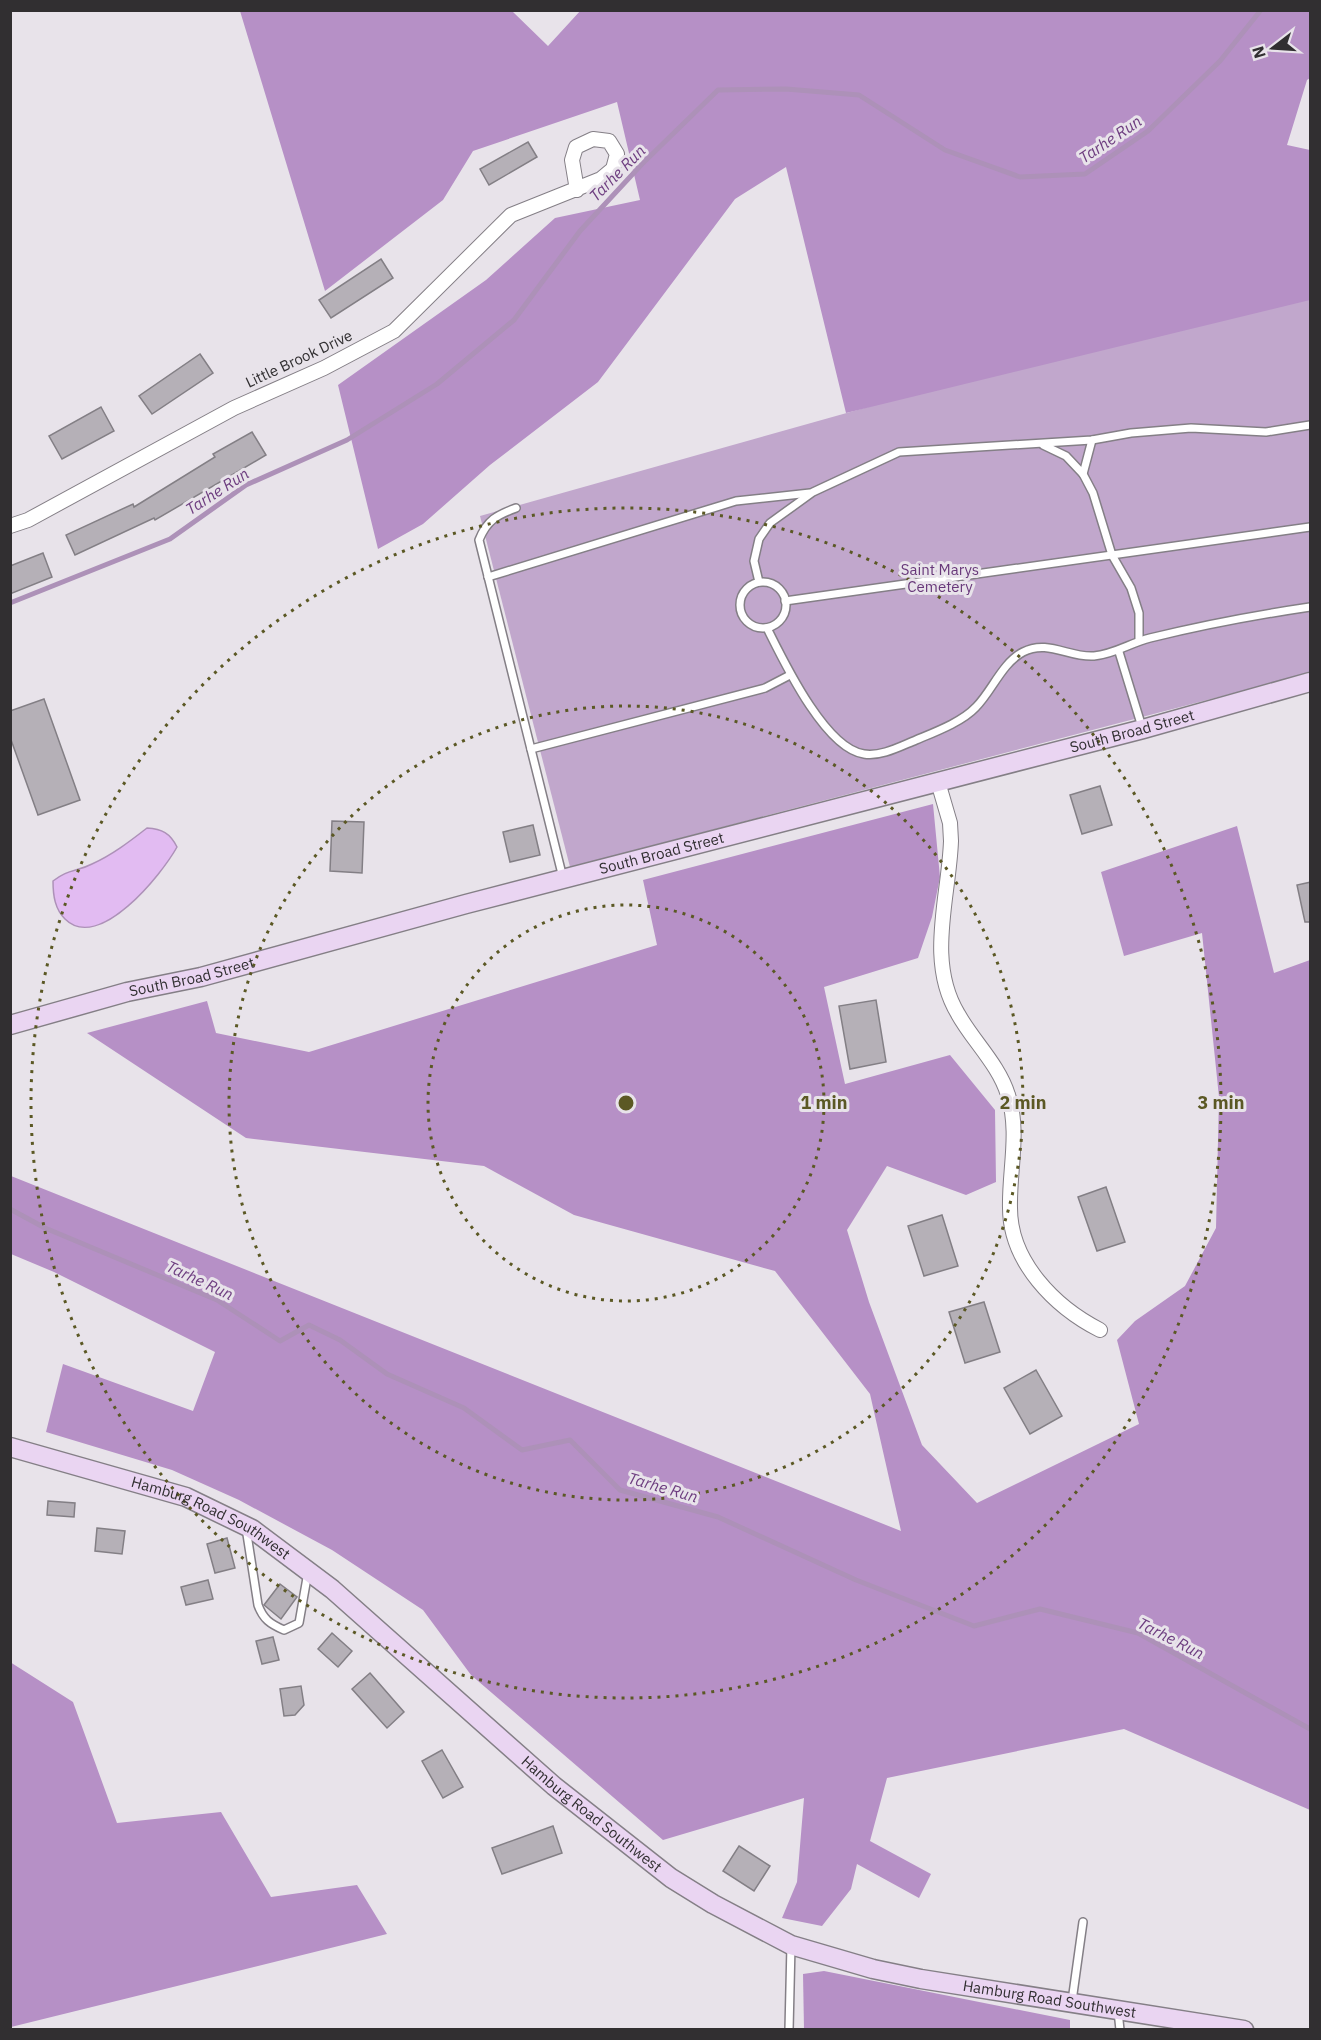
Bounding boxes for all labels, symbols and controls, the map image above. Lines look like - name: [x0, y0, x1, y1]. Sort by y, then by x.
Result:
- north arrow: [1243, 18, 1303, 78]
- text: N: [1247, 44, 1270, 61]
- water label: Tarhe Run: [1075, 111, 1145, 167]
- water label: Tarhe Run: [585, 141, 649, 205]
- street label: Little Brook Drive: [242, 325, 355, 392]
- water label: Tarhe Run: [181, 463, 253, 519]
- park label: Saint Marys Cemetery: [901, 560, 979, 596]
- street label: South Broad Street: [1068, 705, 1196, 757]
- street label: South Broad Street: [597, 828, 726, 878]
- street label: South Broad Street: [127, 953, 256, 1000]
- text: 1 min: [800, 1091, 848, 1114]
- text: 2 min: [999, 1091, 1047, 1114]
- text: 3 min: [1197, 1091, 1245, 1114]
- centre of rings: [616, 1093, 636, 1113]
- water label: Tarhe Run: [163, 1256, 237, 1304]
- water label: Tarhe Run: [626, 1468, 700, 1506]
- street label: Hamburg Road Southwest: [129, 1472, 294, 1563]
- water label: Tarhe Run: [1135, 1613, 1207, 1663]
- street label: Hamburg Road Southwest: [518, 1751, 666, 1876]
- street label: Hamburg Road Southwest: [962, 1976, 1138, 2022]

